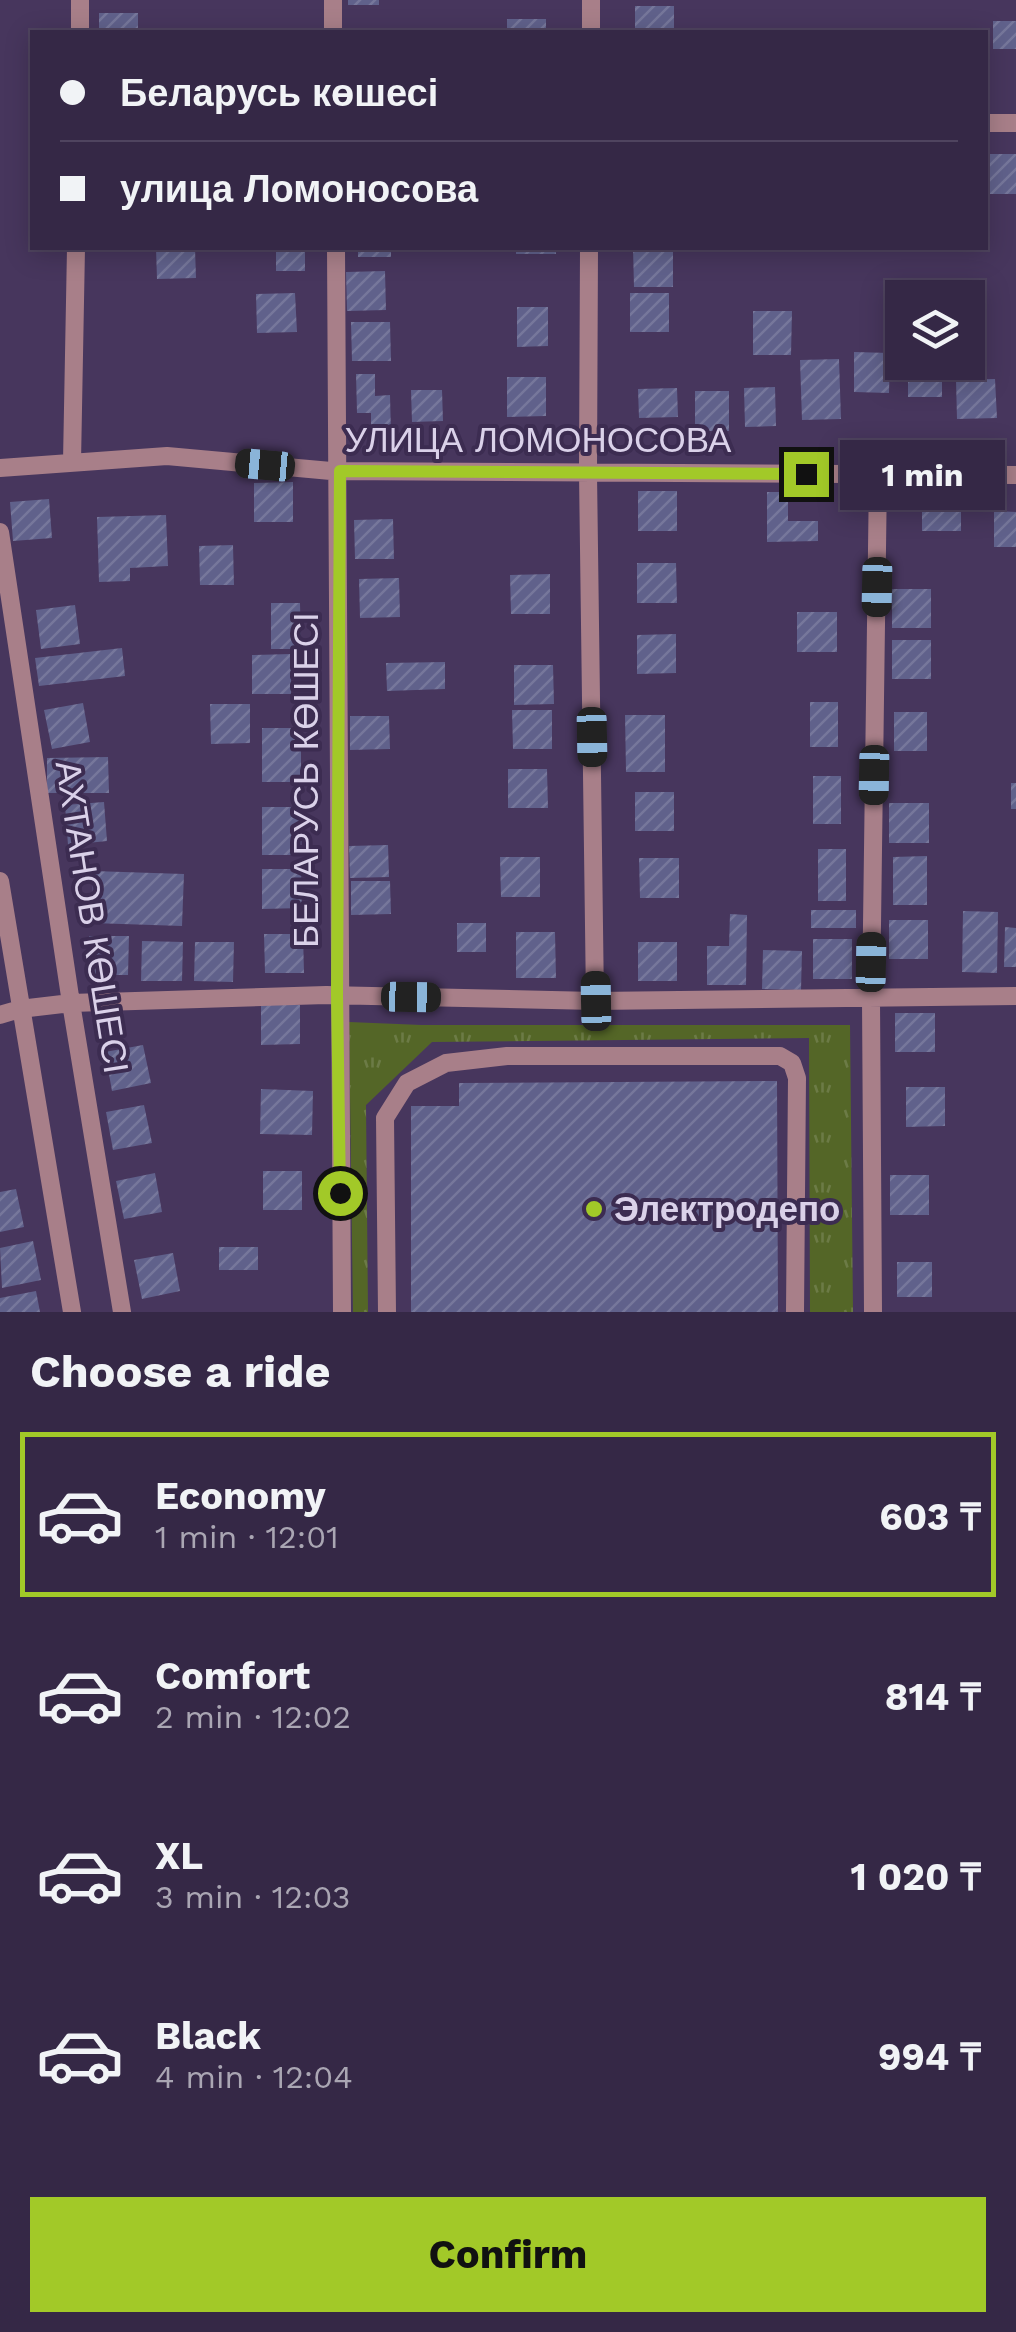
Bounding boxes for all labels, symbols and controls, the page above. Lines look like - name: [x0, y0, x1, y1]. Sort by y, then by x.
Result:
- text: Беларусь көшесі: [120, 71, 438, 115]
- text: улица Ломоносова: [120, 167, 478, 211]
- map controls: [885, 280, 985, 380]
- button: layers: [885, 280, 985, 380]
- street label: УЛИЦА ЛОМОНОСОВА: [345, 419, 732, 461]
- callout: 1 min: [841, 439, 1006, 509]
- car: [234, 447, 296, 483]
- route end: [784, 452, 829, 497]
- text: 1 min: [881, 456, 964, 494]
- car: [861, 557, 893, 617]
- street label: БЕЛАРУСЬ КӨШЕСІ: [285, 612, 327, 948]
- car: [576, 707, 608, 767]
- car: [858, 745, 890, 805]
- street label: АХТАНОВ КӨШЕСІ: [47, 758, 137, 1076]
- car: [855, 932, 887, 992]
- car: [580, 971, 612, 1031]
- car: [381, 981, 441, 1013]
- route start: [318, 1171, 363, 1216]
- place label: Электродепо: [614, 1188, 840, 1230]
- marker: Электродепо: [583, 1198, 605, 1220]
- text: Choose a ride: [30, 1345, 330, 1398]
- icon: car: [35, 1470, 125, 1560]
- text: Economy: [155, 1474, 326, 1518]
- text: 603 ₸: [879, 1495, 981, 1539]
- text: 1 min · 12:01: [155, 1518, 339, 1556]
- icon: car: [35, 1650, 125, 1740]
- text: Comfort: [155, 1654, 310, 1698]
- text: 814 ₸: [885, 1675, 981, 1719]
- text: 2 min · 12:02: [155, 1698, 351, 1736]
- icon: car: [35, 1830, 125, 1920]
- text: XL: [155, 1834, 203, 1878]
- text: 1 020 ₸: [851, 1855, 981, 1899]
- text: 3 min · 12:03: [155, 1878, 350, 1916]
- icon: car: [35, 2010, 125, 2100]
- text: Black: [155, 2014, 261, 2058]
- text: 994 ₸: [878, 2035, 981, 2079]
- text: 4 min · 12:04: [155, 2058, 353, 2096]
- button: Confirm: [30, 2197, 986, 2312]

